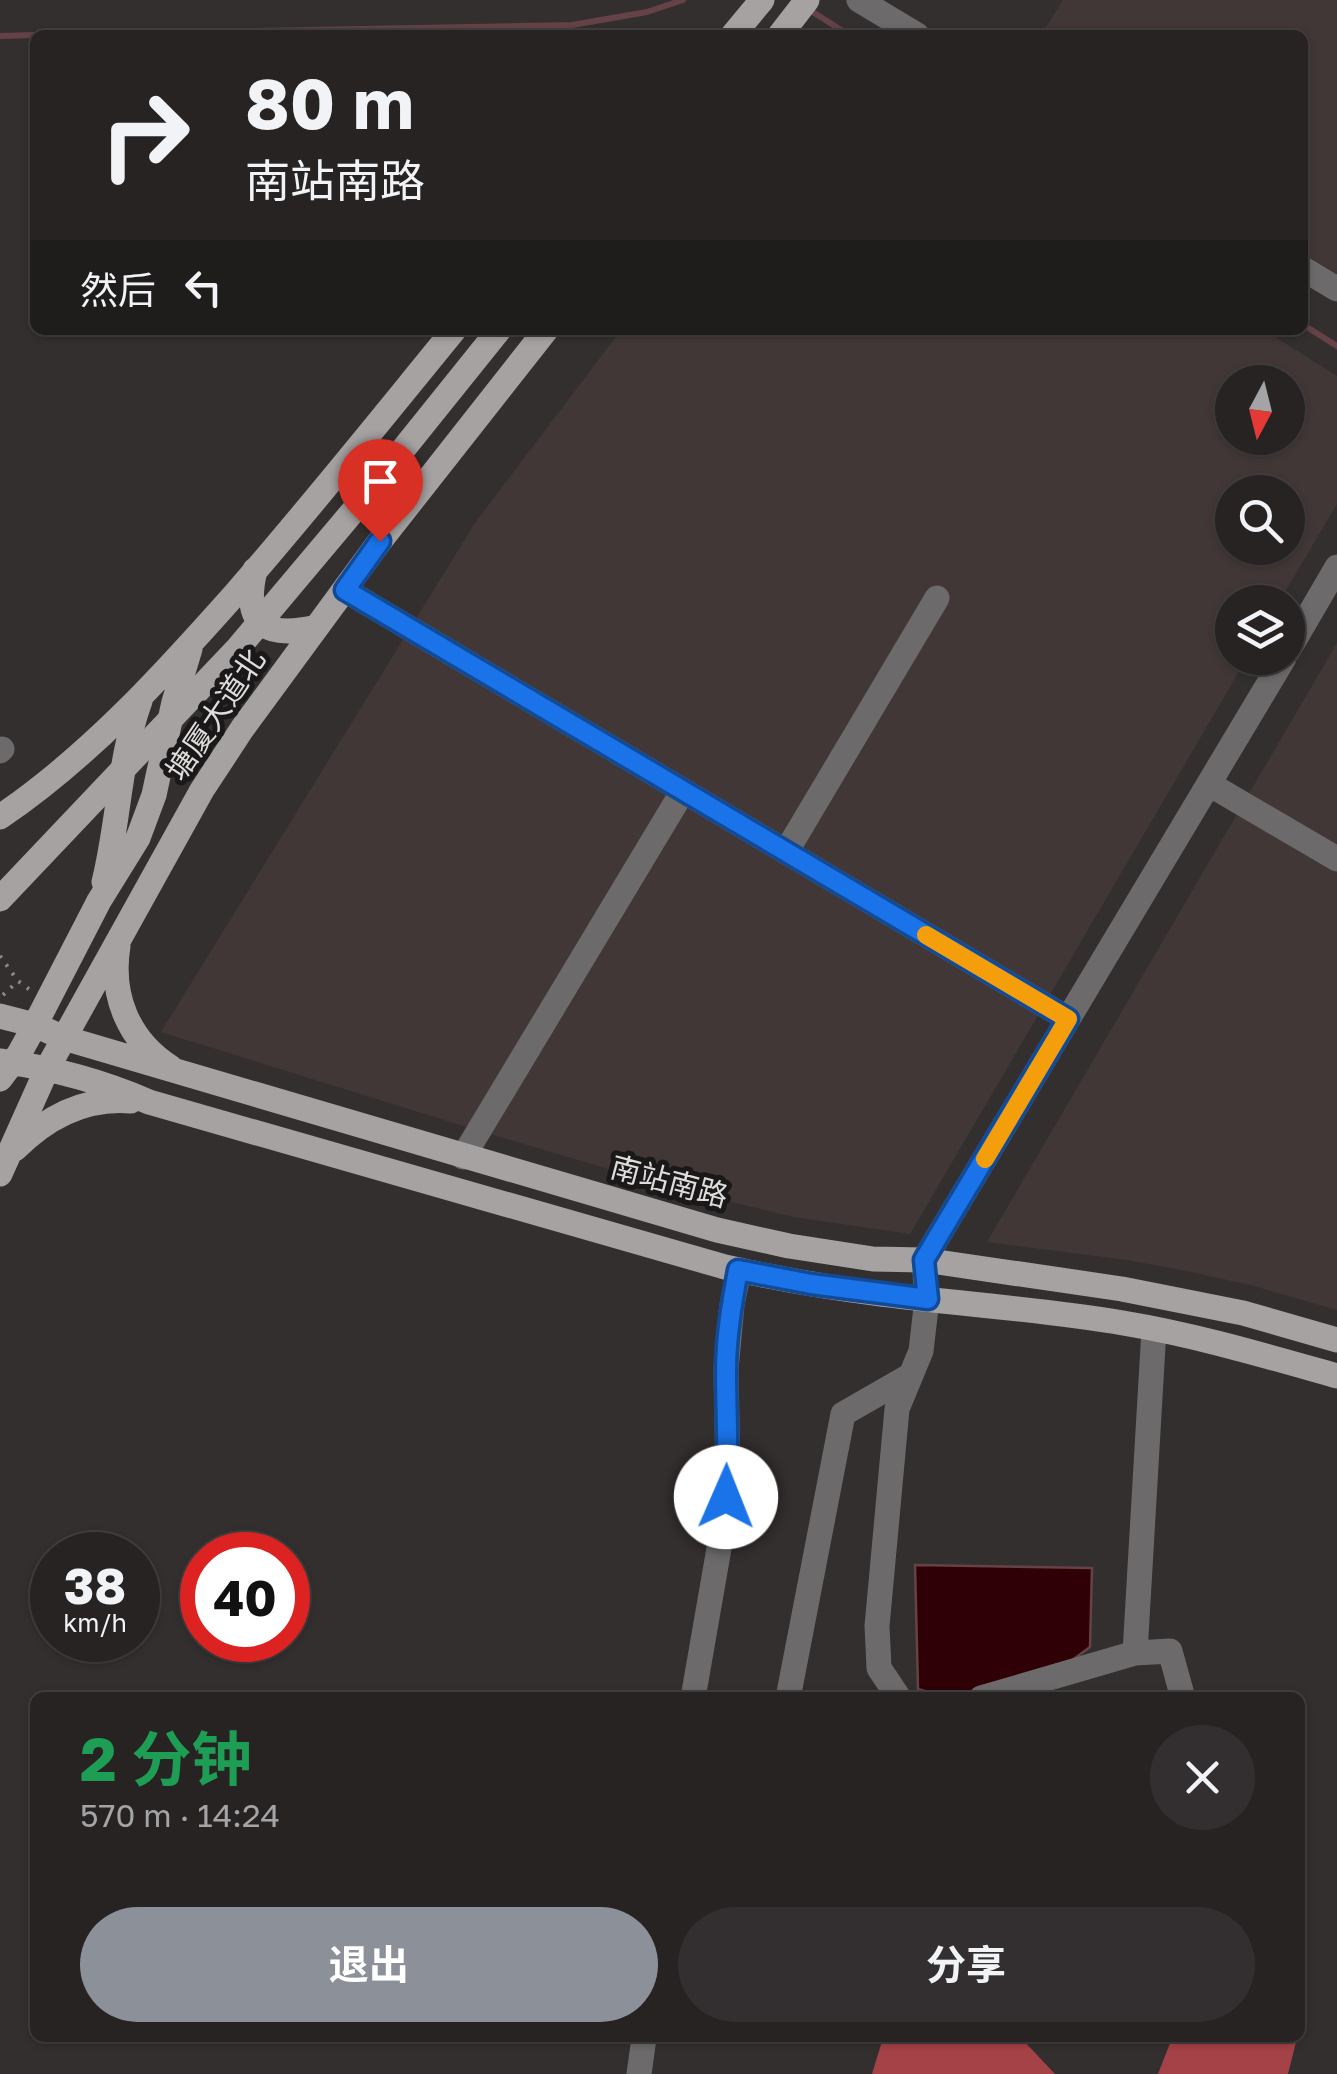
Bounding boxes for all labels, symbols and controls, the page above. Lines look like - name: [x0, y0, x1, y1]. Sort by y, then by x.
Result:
- text: 80 m: [245, 60, 414, 144]
- icon: right: [80, 70, 210, 200]
- text: 南站南路: [245, 153, 425, 207]
- icon: left: [176, 260, 231, 315]
- text: 然后: [80, 267, 156, 312]
- north arrow: [1215, 365, 1305, 455]
- map controls: [1215, 365, 1305, 675]
- pin: [338, 439, 423, 542]
- icon: arrive: [353, 454, 408, 509]
- button: search: [1215, 475, 1305, 565]
- button: layers: [1215, 585, 1305, 675]
- street label: 塘厦大道北: [158, 642, 272, 787]
- street label: 南站南路: [607, 1148, 732, 1214]
- position arrow: [674, 1445, 778, 1549]
- speed limit sign: 40: [180, 1532, 310, 1662]
- text: 38: [64, 1555, 126, 1615]
- text: km/h: [63, 1607, 127, 1638]
- text: 2 分钟: [80, 1722, 252, 1794]
- button: close: [1150, 1725, 1255, 1830]
- text: 570 m · 14:24: [80, 1796, 280, 1834]
- button: 退出: [80, 1907, 658, 2022]
- button: 分享: [678, 1907, 1255, 2022]

